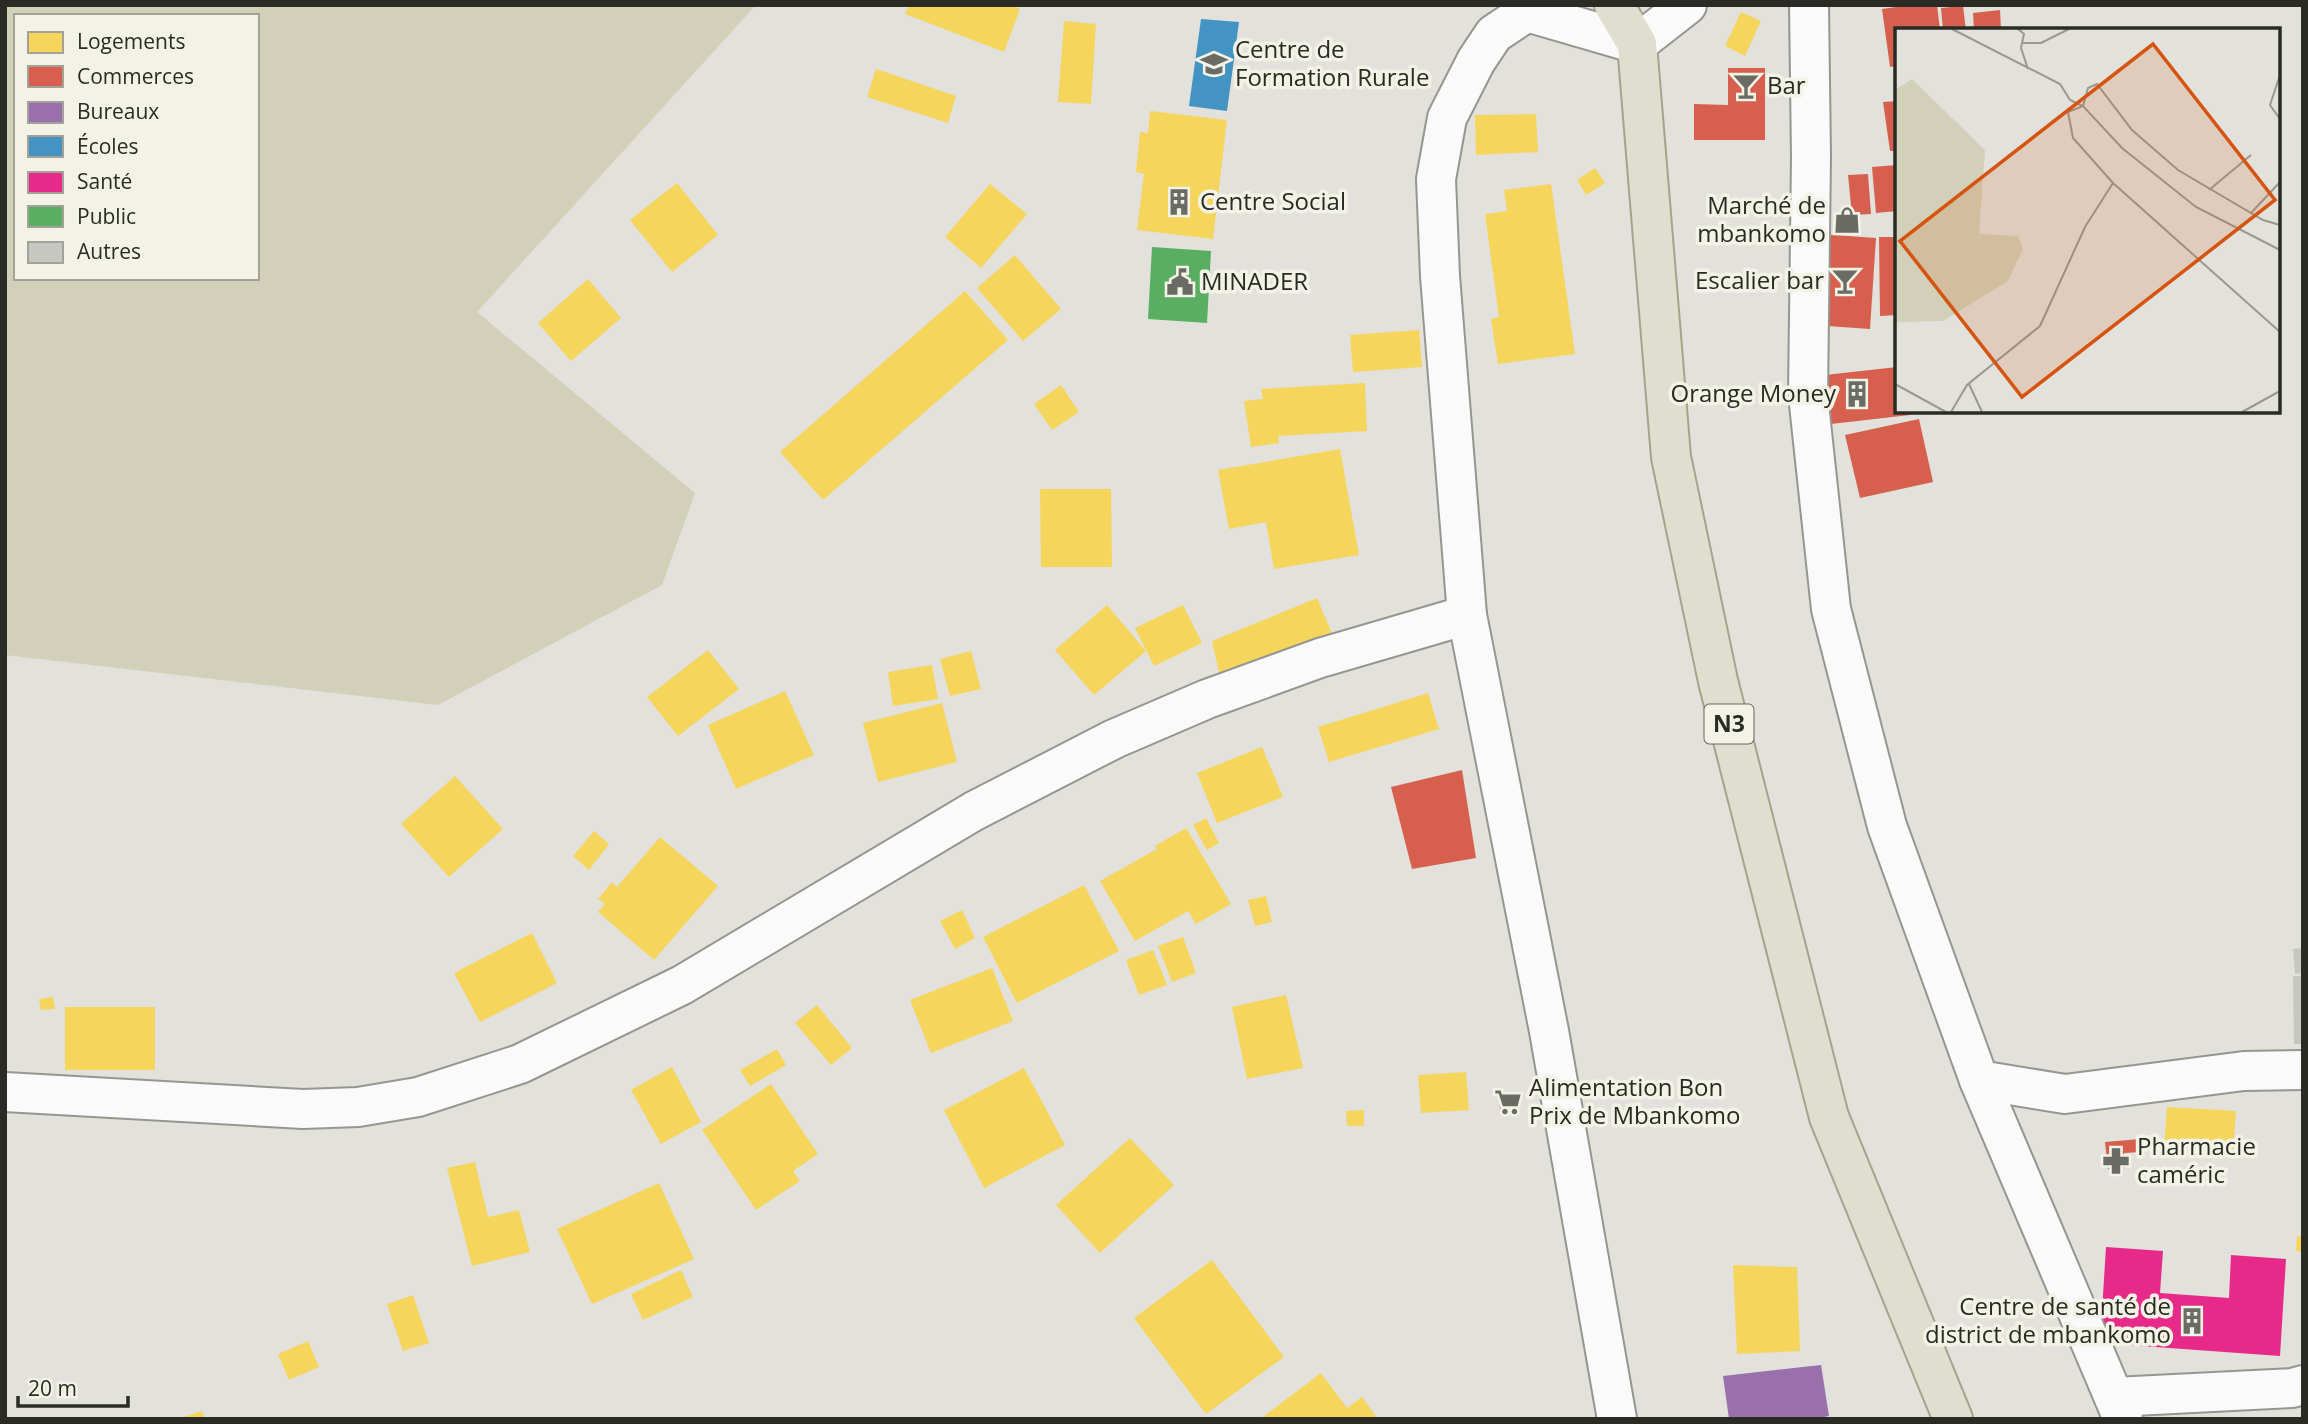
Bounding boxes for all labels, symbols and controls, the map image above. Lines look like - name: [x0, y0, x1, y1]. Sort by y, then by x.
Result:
- legend: [14, 14, 259, 280]
- text: Logements: [77, 27, 185, 55]
- inset map: [1895, 28, 2280, 413]
- place label: Centre de Formation Rurale: [1235, 32, 1429, 93]
- school or university icon: Centre de Formation Rurale: [1199, 49, 1229, 79]
- text: Commerces: [77, 62, 194, 90]
- place label: Bar: [1767, 68, 1806, 101]
- bar icon: Bar: [1731, 71, 1761, 101]
- text: Bureaux: [77, 97, 159, 125]
- text: Écoles: [77, 132, 138, 160]
- text: Santé: [77, 167, 132, 195]
- place label: Centre Social: [1200, 184, 1346, 217]
- building icon: Centre Social: [1164, 187, 1194, 217]
- place label: Marché de mbankomo: [1697, 188, 1826, 249]
- text: Public: [77, 202, 136, 230]
- shop icon: Marché de mbankomo: [1832, 205, 1862, 235]
- text: Autres: [77, 237, 141, 265]
- place label: Escalier bar: [1695, 263, 1824, 296]
- place label: MINADER: [1201, 264, 1308, 297]
- bar icon: Escalier bar: [1830, 266, 1860, 296]
- public building icon: MINADER: [1165, 267, 1195, 297]
- place label: Orange Money: [1670, 376, 1837, 409]
- building icon: Orange Money: [1842, 379, 1872, 409]
- road number: N3: [1704, 704, 1754, 744]
- place label: Alimentation Bon Prix de Mbankomo: [1529, 1070, 1741, 1131]
- supermarket icon: Alimentation Bon Prix de Mbankomo: [1493, 1087, 1523, 1117]
- place label: Pharmacie caméric: [2137, 1129, 2256, 1190]
- pharmacy icon: Pharmacie caméric: [2101, 1146, 2131, 1176]
- place label: Centre de santé de district de mbankomo: [1925, 1289, 2171, 1350]
- building icon: Centre de santé de district de mbankomo: [2177, 1306, 2207, 1336]
- scale bar: [18, 1364, 128, 1408]
- text: 20 m: [28, 1374, 77, 1402]

